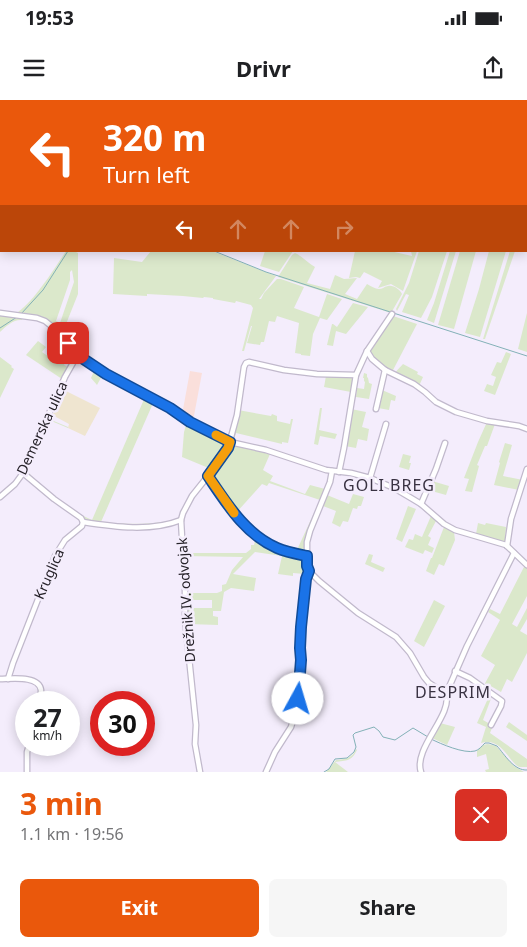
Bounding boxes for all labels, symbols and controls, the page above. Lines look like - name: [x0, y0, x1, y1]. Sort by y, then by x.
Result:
- text: 19:53: [25, 5, 74, 31]
- text: Drivr: [236, 53, 291, 83]
- icon: menu: [20, 54, 48, 82]
- icon: share: [479, 54, 507, 82]
- text: 320 m: [103, 114, 206, 161]
- icon: left: [20, 120, 85, 185]
- text: Turn left: [103, 159, 190, 189]
- icon: left: [171, 215, 199, 243]
- icon: ahead: [224, 215, 252, 243]
- icon: ahead: [277, 215, 305, 243]
- icon: right: [330, 215, 358, 243]
- pin: [47, 322, 89, 364]
- icon: arrive: [54, 329, 82, 357]
- street label: Demerska ulica: [12, 378, 72, 478]
- district label: GOLI BREG: [343, 474, 435, 496]
- street label: Drežnik IV. odvojak: [172, 537, 199, 663]
- street label: Kruglica: [29, 545, 68, 602]
- position arrow: [271, 672, 323, 724]
- district label: DESPRIM: [415, 681, 491, 703]
- speed limit sign: 30: [90, 691, 155, 756]
- text: 27: [33, 700, 62, 734]
- text: km/h: [33, 727, 62, 744]
- text: 3 min: [20, 783, 103, 824]
- button: close: [455, 789, 507, 841]
- text: 1.1 km · 19:56: [20, 823, 124, 845]
- button: Exit: [20, 879, 259, 937]
- button: Share: [269, 879, 507, 937]

